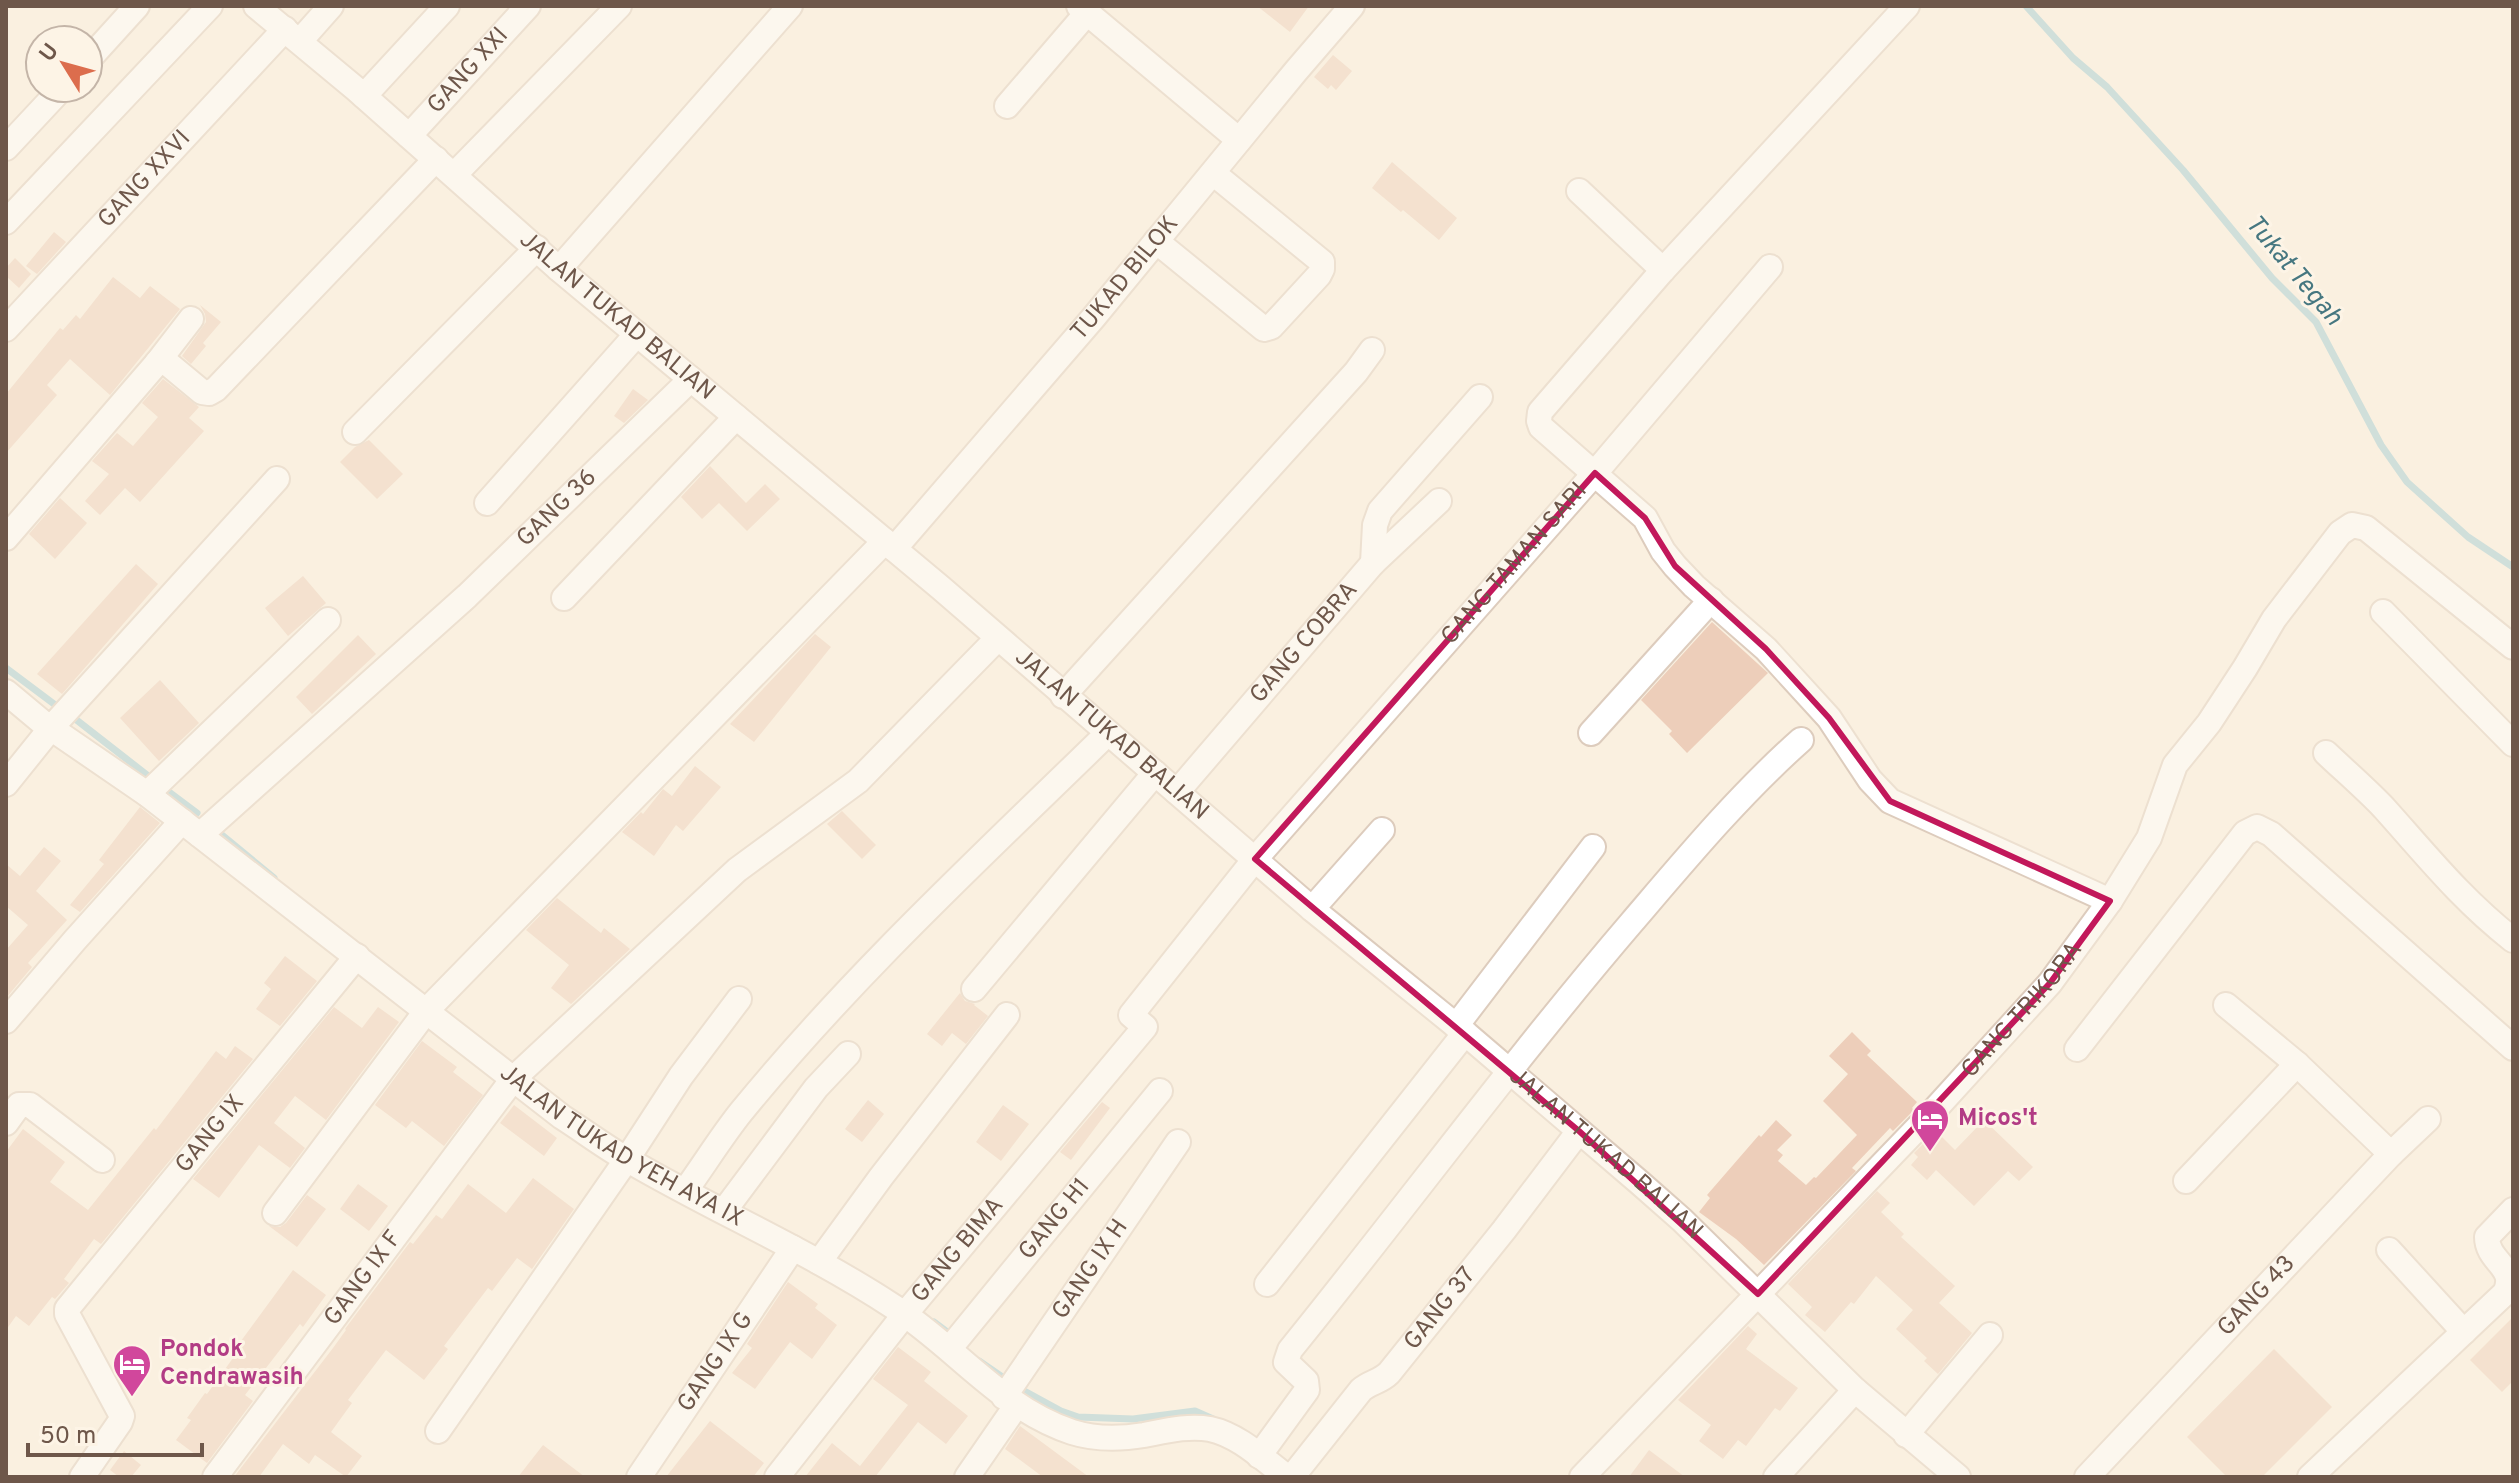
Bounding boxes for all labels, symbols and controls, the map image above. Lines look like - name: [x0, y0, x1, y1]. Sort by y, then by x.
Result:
- street label: GANG XXI: [421, 22, 515, 121]
- north arrow: [24, 24, 104, 104]
- text: U: [35, 39, 66, 68]
- street label: GANG XXVI: [92, 124, 198, 235]
- water label: Tukat Tegah: [2237, 209, 2349, 333]
- street label: TUKAD BILOK: [1065, 210, 1186, 347]
- street label: JALAN TUKAD BALIAN: [513, 225, 721, 408]
- street label: GANG 36: [511, 463, 604, 554]
- street label: GANG TAMAN SARI: [1435, 477, 1594, 652]
- street label: GANG COBRA: [1244, 576, 1365, 710]
- street label: JALAN TUKAD BALIAN: [1008, 643, 1214, 827]
- street label: GANG TRIKORA: [1956, 936, 2090, 1085]
- street label: JALAN TUKAD YEH AYA IX: [493, 1059, 748, 1234]
- street label: JALAN TUKAD BALIAN: [1502, 1062, 1709, 1246]
- street label: GANG IX: [170, 1089, 251, 1180]
- hotel icon: Micos't: [1909, 1098, 1951, 1153]
- place label: Micos't: [1958, 1104, 2038, 1134]
- street label: GANG H1: [1013, 1172, 1097, 1266]
- street label: GANG BIMA: [905, 1192, 1011, 1309]
- street label: GANG IX H: [1046, 1214, 1136, 1326]
- street label: GANG IX F: [318, 1225, 409, 1332]
- street label: GANG 43: [2212, 1250, 2302, 1343]
- street label: GANG 37: [1398, 1262, 1483, 1357]
- street label: GANG IX G: [672, 1307, 760, 1418]
- place label: Pondok Cendrawasih: [160, 1335, 304, 1393]
- hotel icon: Pondok Cendrawasih: [111, 1343, 153, 1398]
- scale bar: [28, 1407, 202, 1457]
- text: 50 m: [40, 1422, 96, 1452]

